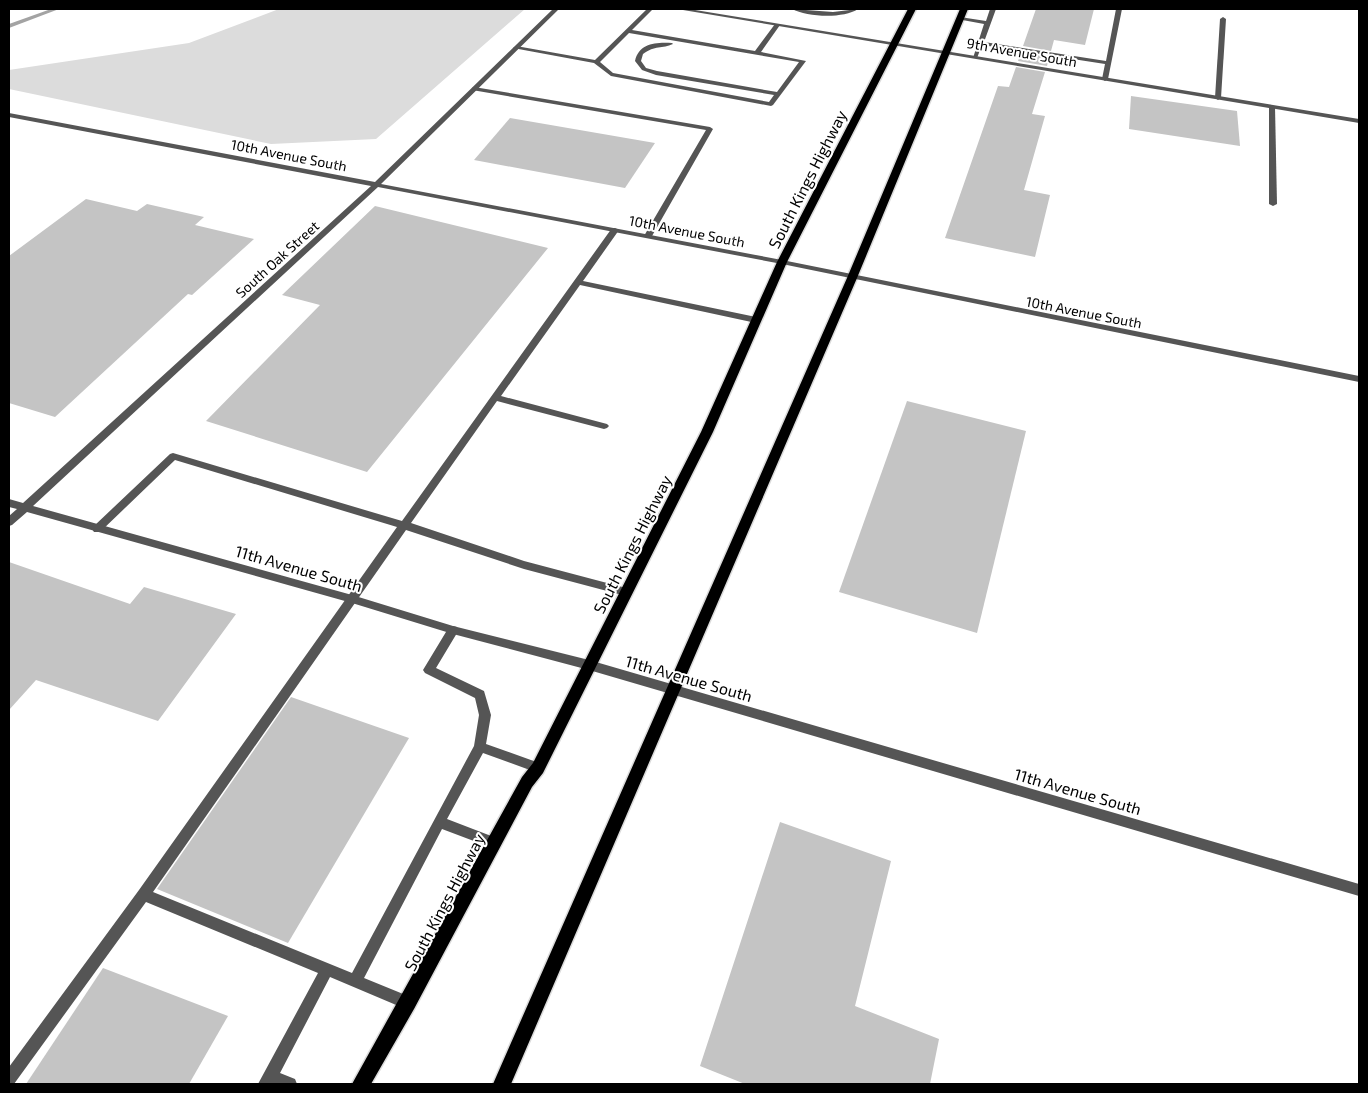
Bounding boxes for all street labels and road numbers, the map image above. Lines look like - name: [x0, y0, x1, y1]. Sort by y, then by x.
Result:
- street label: 9th Avenue South: [966, 34, 1078, 70]
- street label: South Kings Highway: [764, 106, 850, 251]
- street label: 10th Avenue South: [230, 135, 348, 175]
- street label: 10th Avenue South: [628, 211, 746, 251]
- street label: South Oak Street: [232, 217, 322, 301]
- street label: 10th Avenue South: [1025, 292, 1143, 332]
- street label: South Kings Highway: [589, 471, 675, 616]
- street label: 11th Avenue South: [233, 541, 365, 595]
- street label: 11th Avenue South: [623, 651, 755, 705]
- street label: 11th Avenue South: [1012, 764, 1144, 818]
- street label: South Kings Highway: [400, 830, 488, 974]

